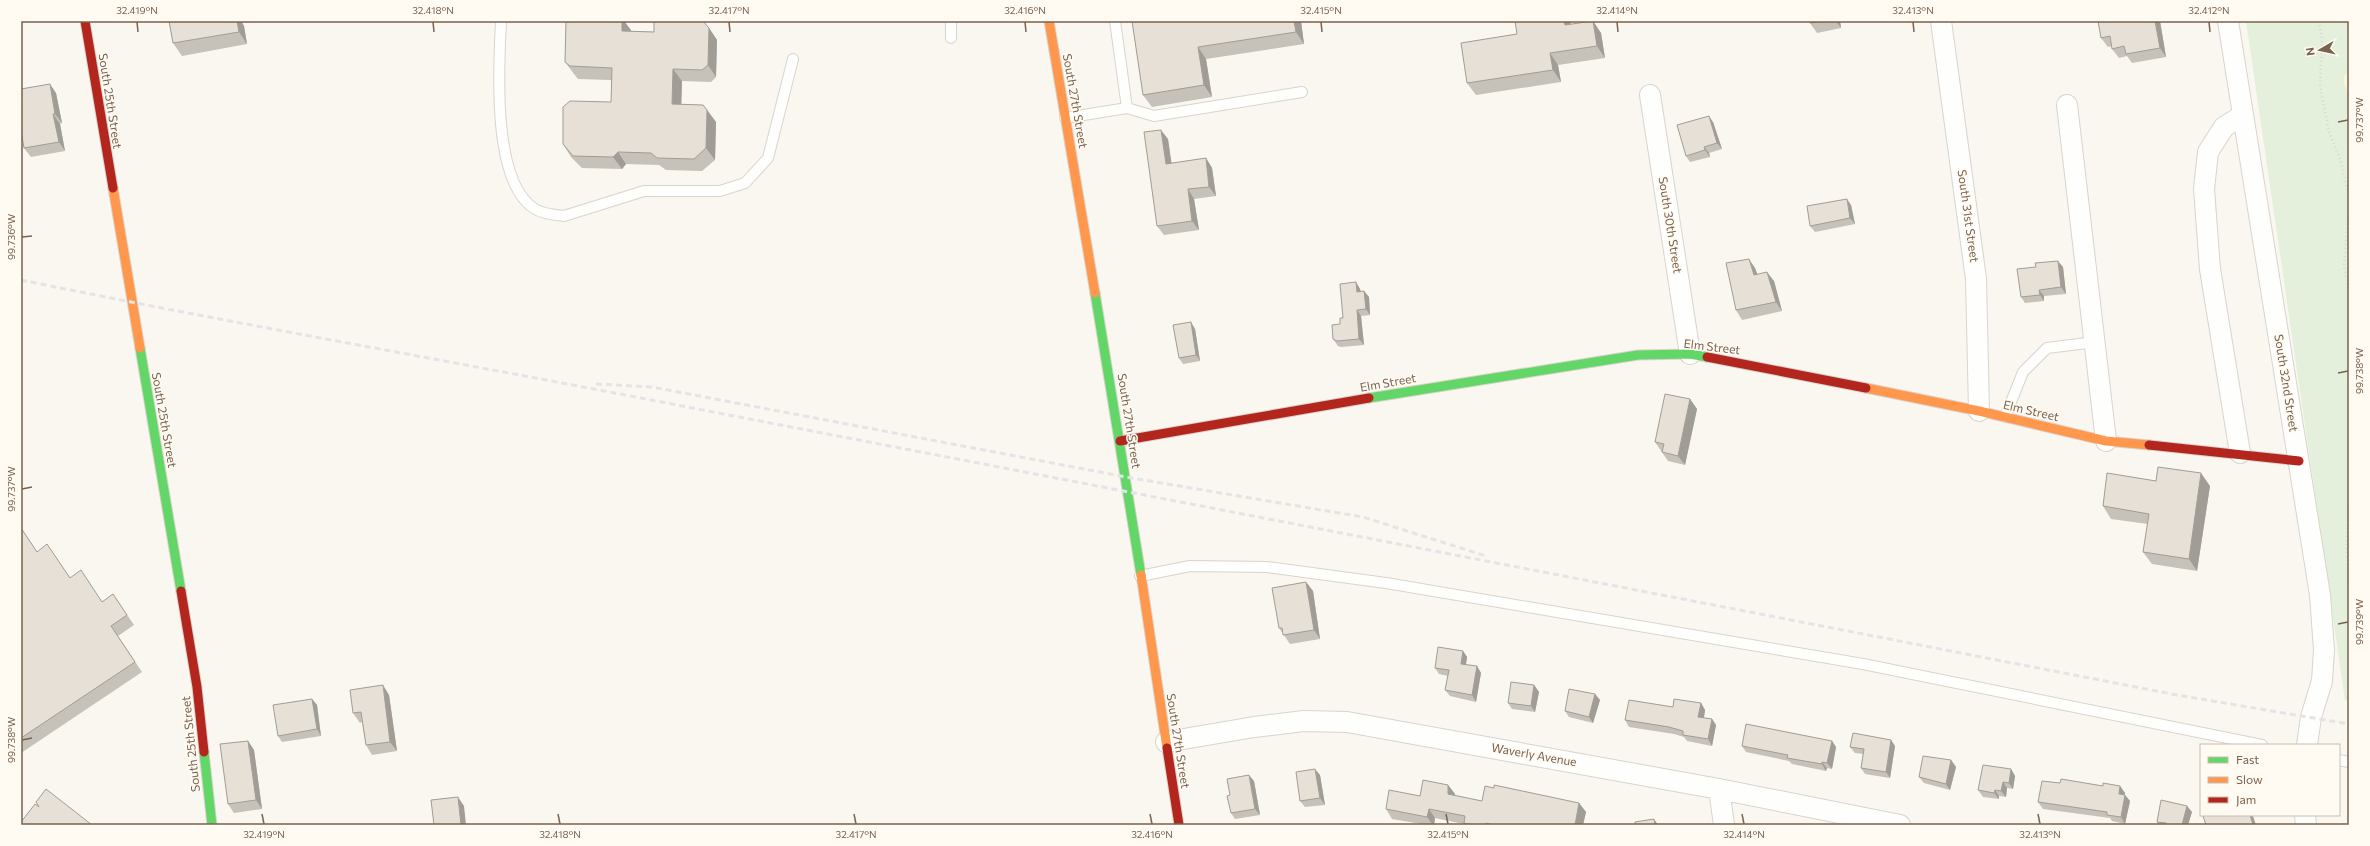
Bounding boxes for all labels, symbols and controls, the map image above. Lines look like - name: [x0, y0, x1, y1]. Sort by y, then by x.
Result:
- text: 32.419°N: [116, 4, 158, 16]
- text: 32.418°N: [412, 4, 454, 16]
- text: 32.417°N: [708, 4, 750, 16]
- text: 32.416°N: [1004, 4, 1046, 16]
- text: 32.415°N: [1300, 4, 1342, 16]
- text: 32.414°N: [1596, 4, 1638, 16]
- text: 32.413°N: [1892, 4, 1934, 16]
- text: 32.412°N: [2188, 4, 2230, 16]
- north arrow: [2300, 30, 2340, 70]
- text: N: [2303, 47, 2317, 57]
- street label: South 25th Street: [97, 52, 125, 150]
- street label: South 27th Street: [1061, 52, 1091, 149]
- text: 99.737°W: [2353, 97, 2365, 143]
- street label: South 31st Street: [1956, 169, 1982, 263]
- street label: South 30th Street: [1656, 175, 1686, 274]
- text: 99.736°W: [5, 214, 17, 260]
- street label: South 32nd Street: [2272, 333, 2302, 433]
- street label: Elm Street: [1683, 336, 1741, 356]
- text: 99.738°W: [2353, 348, 2365, 394]
- street label: Elm Street: [1359, 370, 1417, 394]
- street label: South 25th Street: [150, 371, 180, 469]
- street label: South 27th Street: [1116, 372, 1144, 469]
- street label: Elm Street: [2002, 397, 2061, 423]
- text: 99.737°W: [5, 466, 17, 512]
- text: 99.739°W: [2353, 599, 2365, 645]
- street label: South 27th Street: [1165, 692, 1193, 789]
- street label: South 25th Street: [178, 695, 202, 793]
- text: 99.738°W: [5, 717, 17, 763]
- street label: Waverly Avenue: [1490, 740, 1578, 768]
- legend: [2200, 744, 2340, 816]
- text: Fast: [2236, 752, 2259, 766]
- text: Slow: [2236, 772, 2263, 786]
- text: Jam: [2236, 792, 2256, 807]
- text: 32.419°N: [243, 828, 285, 840]
- text: 32.418°N: [539, 828, 581, 840]
- text: 32.417°N: [835, 828, 877, 840]
- text: 32.416°N: [1131, 828, 1173, 840]
- text: 32.415°N: [1427, 828, 1469, 840]
- text: 32.414°N: [1723, 828, 1765, 840]
- text: 32.413°N: [2019, 828, 2061, 840]

